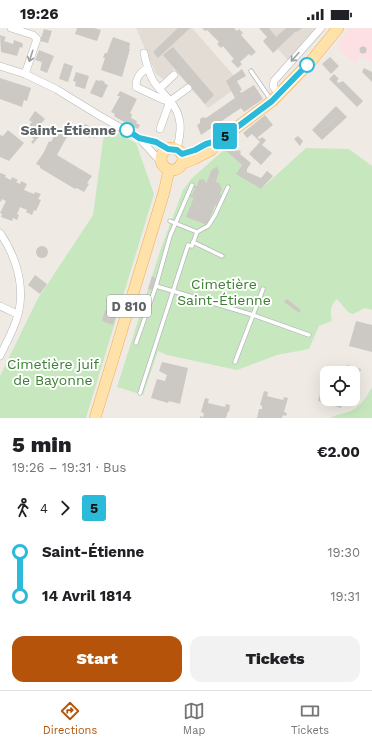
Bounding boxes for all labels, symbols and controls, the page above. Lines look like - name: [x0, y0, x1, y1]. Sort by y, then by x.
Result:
- text: 19:26: [20, 5, 58, 23]
- one-way arrow: [27, 50, 34, 63]
- one-way arrow: [291, 52, 300, 62]
- unlabelled marker: [299, 57, 315, 73]
- place label: Saint-Étienne: [21, 122, 116, 138]
- marker: Saint-Étienne: [119, 122, 135, 138]
- line badge: 5: [212, 123, 238, 149]
- text: 5: [221, 128, 229, 144]
- park label: Cimetière Saint-Étienne: [177, 276, 271, 308]
- road number: D 810: [107, 295, 151, 317]
- park label: Cimetière juif de Bayonne: [7, 356, 100, 388]
- map controls: [320, 366, 360, 406]
- button: locate: [320, 366, 360, 406]
- text: 5 min: [12, 432, 72, 457]
- text: €2.00: [317, 443, 360, 461]
- text: 19:26 – 19:31 · Bus: [12, 460, 126, 475]
- icon: walk: [12, 497, 34, 519]
- icon: forward: [54, 497, 76, 519]
- text: 5: [90, 500, 98, 516]
- text: 4: [40, 501, 48, 516]
- text: Saint-Étienne: [42, 543, 144, 561]
- text: 19:30: [327, 545, 360, 560]
- text: 14 Avril 1814: [42, 587, 132, 605]
- text: 19:31: [330, 589, 360, 604]
- button: Start: [12, 636, 182, 682]
- button: Tickets: [190, 636, 360, 682]
- tab: Directions: [43, 700, 97, 737]
- tab: Map: [183, 700, 205, 737]
- tab: Tickets: [291, 700, 329, 737]

